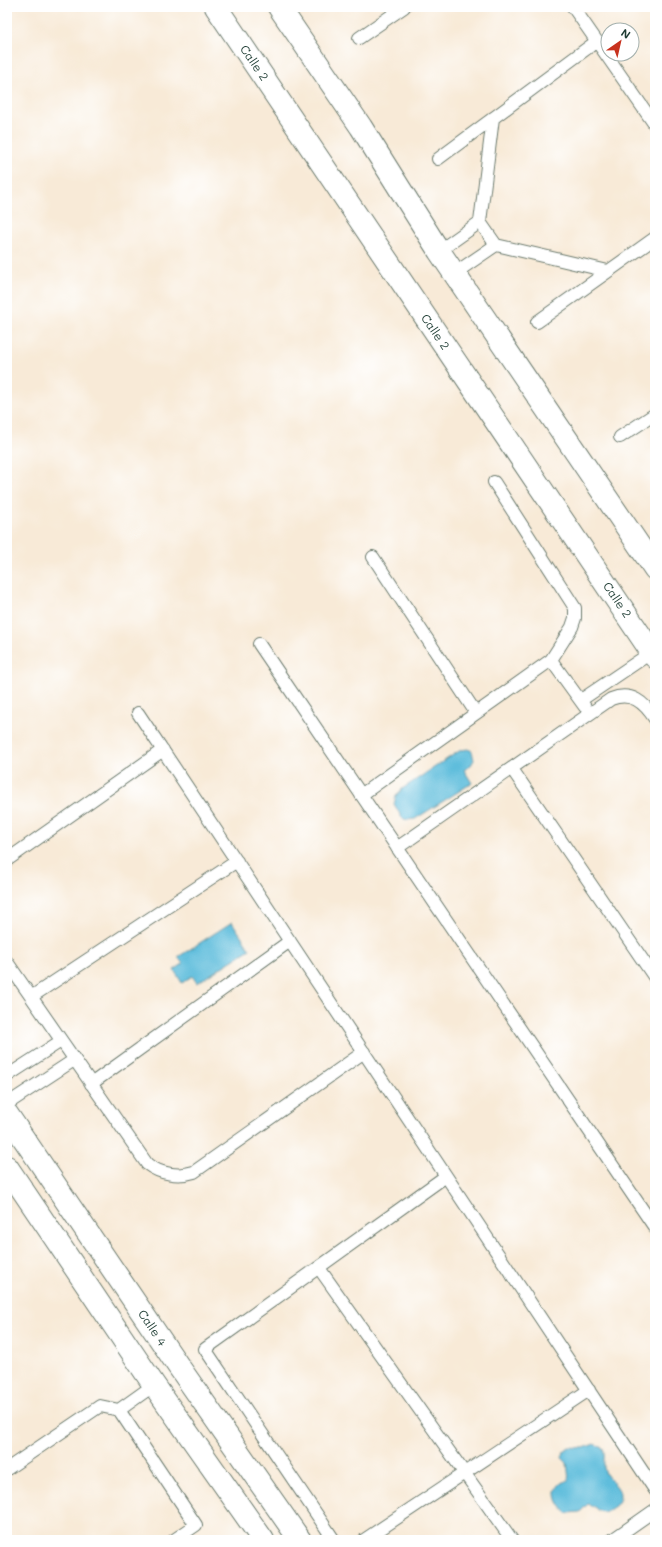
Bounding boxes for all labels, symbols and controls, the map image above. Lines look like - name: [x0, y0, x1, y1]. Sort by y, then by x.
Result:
- north arrow: [600, 22, 640, 62]
- text: N: [618, 25, 634, 42]
- street label: Calle 2: [237, 41, 273, 84]
- street label: Calle 2: [418, 310, 454, 353]
- street label: Calle 2: [600, 578, 636, 621]
- street label: Calle 4: [135, 1306, 171, 1349]

